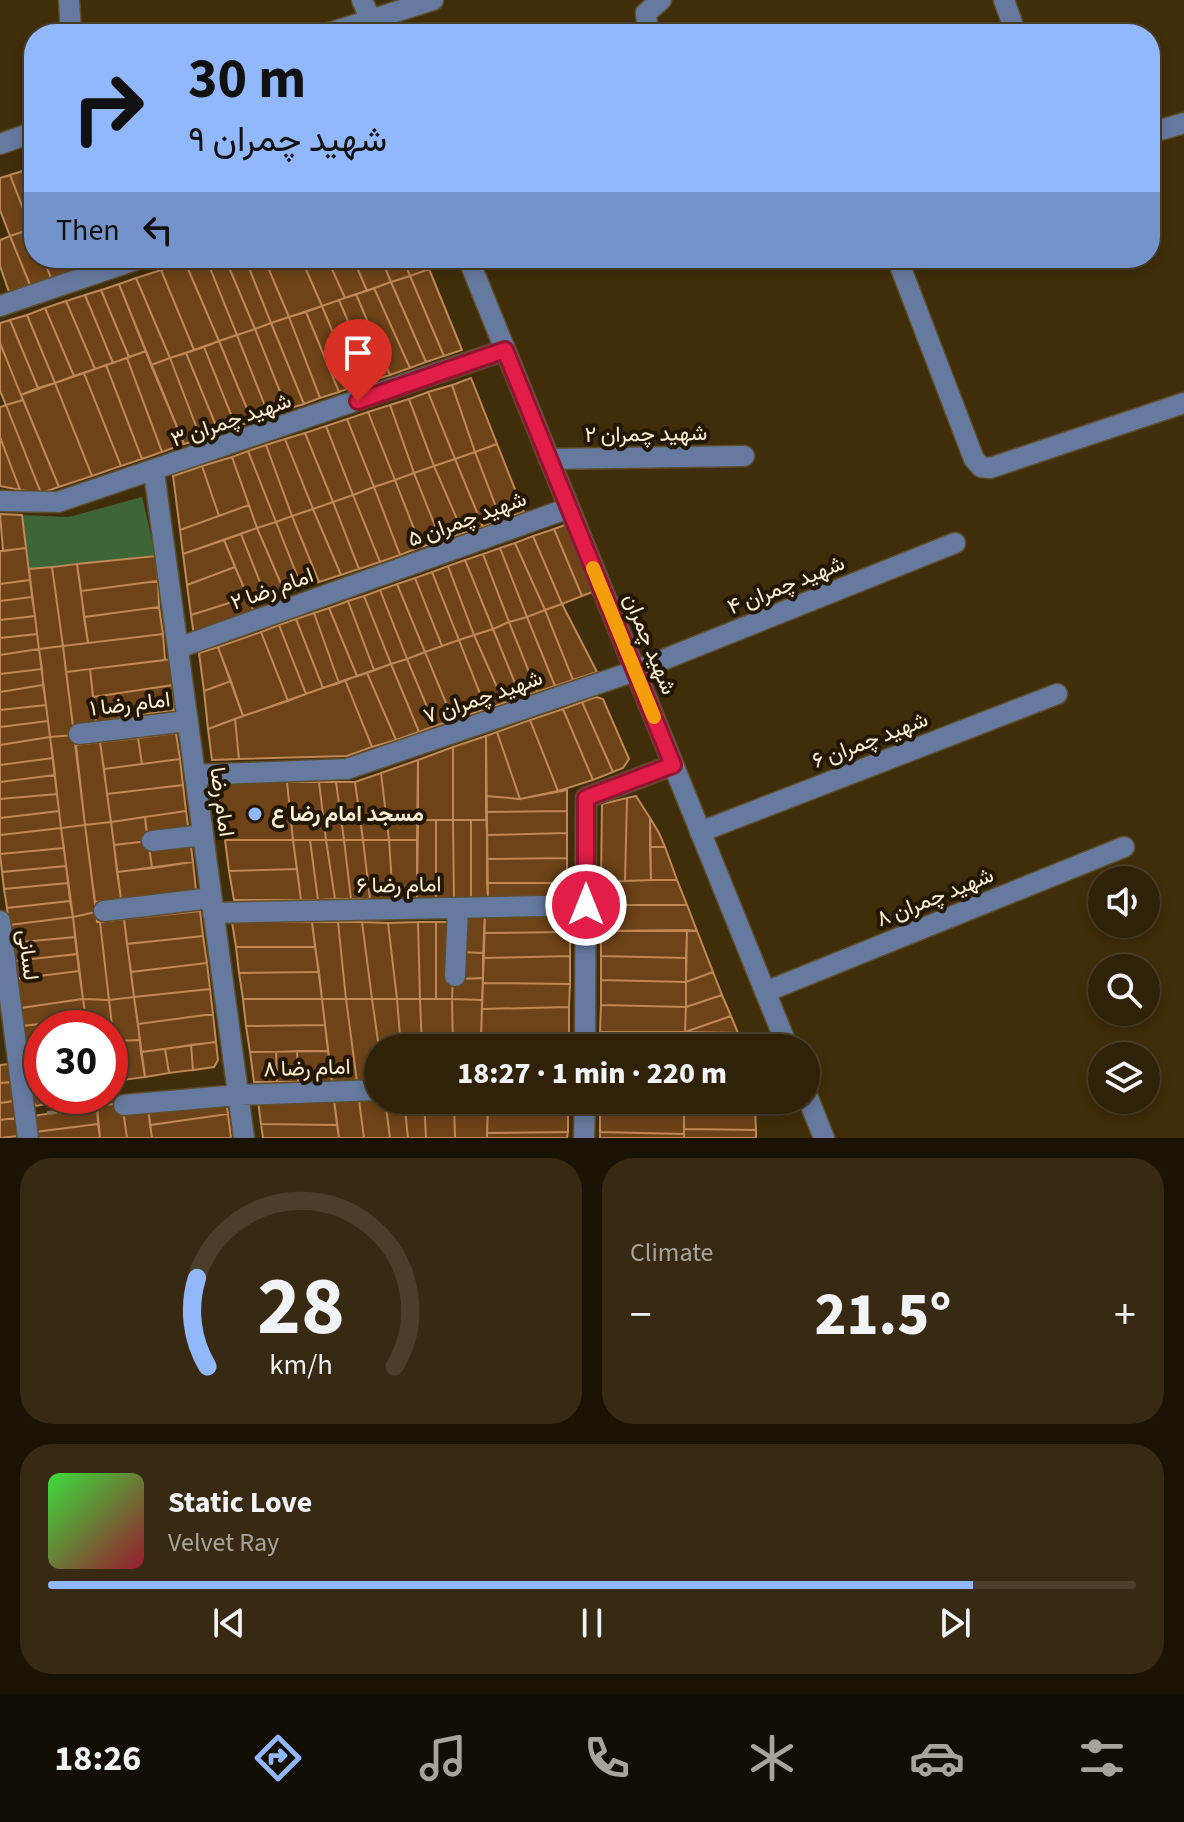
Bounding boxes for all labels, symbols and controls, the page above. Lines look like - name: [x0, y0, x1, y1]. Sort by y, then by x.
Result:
- text: 30 m: [188, 40, 306, 119]
- icon: right: [56, 56, 160, 160]
- text: شهید چمران ۹: [188, 114, 387, 165]
- icon: left: [136, 208, 180, 252]
- text: Then: [56, 209, 120, 252]
- pin: [324, 319, 392, 401]
- icon: arrive: [336, 331, 380, 375]
- street label: شهید چمران ۳: [166, 384, 296, 456]
- street label: شهید چمران ۲: [584, 417, 708, 451]
- street label: شهید چمران ۵: [403, 483, 531, 555]
- street label: شهید چمران ۴: [723, 547, 849, 623]
- street label: امام رضا ۲: [226, 559, 318, 619]
- street label: شهید چمران: [615, 589, 685, 699]
- street label: شهید چمران ۷: [419, 662, 547, 732]
- street label: امام رضا ۱: [88, 683, 172, 725]
- street label: شهید چمران ۶: [807, 703, 933, 777]
- street label: امام رضا: [201, 765, 243, 839]
- place label: مسجد امام رضا ع: [271, 798, 424, 830]
- marker: مسجد امام رضا ع: [246, 805, 264, 823]
- street label: شهید چمران ۸: [871, 859, 999, 935]
- position arrow: [544, 863, 628, 947]
- map controls: [1088, 866, 1160, 1114]
- button: sound: [1088, 866, 1160, 938]
- street label: امام رضا ۶: [356, 868, 442, 902]
- street label: لسانی: [9, 928, 47, 982]
- button: search: [1088, 954, 1160, 1026]
- speed limit sign: 30: [24, 1010, 128, 1114]
- button: layers: [1088, 1042, 1160, 1114]
- street label: امام رضا ۸: [263, 1050, 351, 1086]
- text: 18:27 · 1 min · 220 m: [457, 1052, 727, 1095]
- text: Climate: [630, 1234, 714, 1271]
- text: 28: [257, 1248, 345, 1366]
- text: 21.5°: [815, 1273, 951, 1358]
- text: −: [630, 1284, 652, 1347]
- text: +: [1114, 1284, 1136, 1347]
- text: km/h: [269, 1345, 333, 1385]
- text: Static Love: [168, 1481, 312, 1524]
- text: Velvet Ray: [168, 1524, 279, 1561]
- icon: previous: [207, 1601, 251, 1645]
- icon: pause: [570, 1601, 614, 1645]
- icon: next: [933, 1601, 977, 1645]
- icon: directions: [250, 1730, 306, 1786]
- icon: music: [415, 1730, 471, 1786]
- icon: phone: [579, 1730, 635, 1786]
- icon: climate: [744, 1730, 800, 1786]
- icon: car: [909, 1730, 965, 1786]
- icon: filters: [1074, 1730, 1130, 1786]
- text: 18:26: [54, 1733, 141, 1784]

